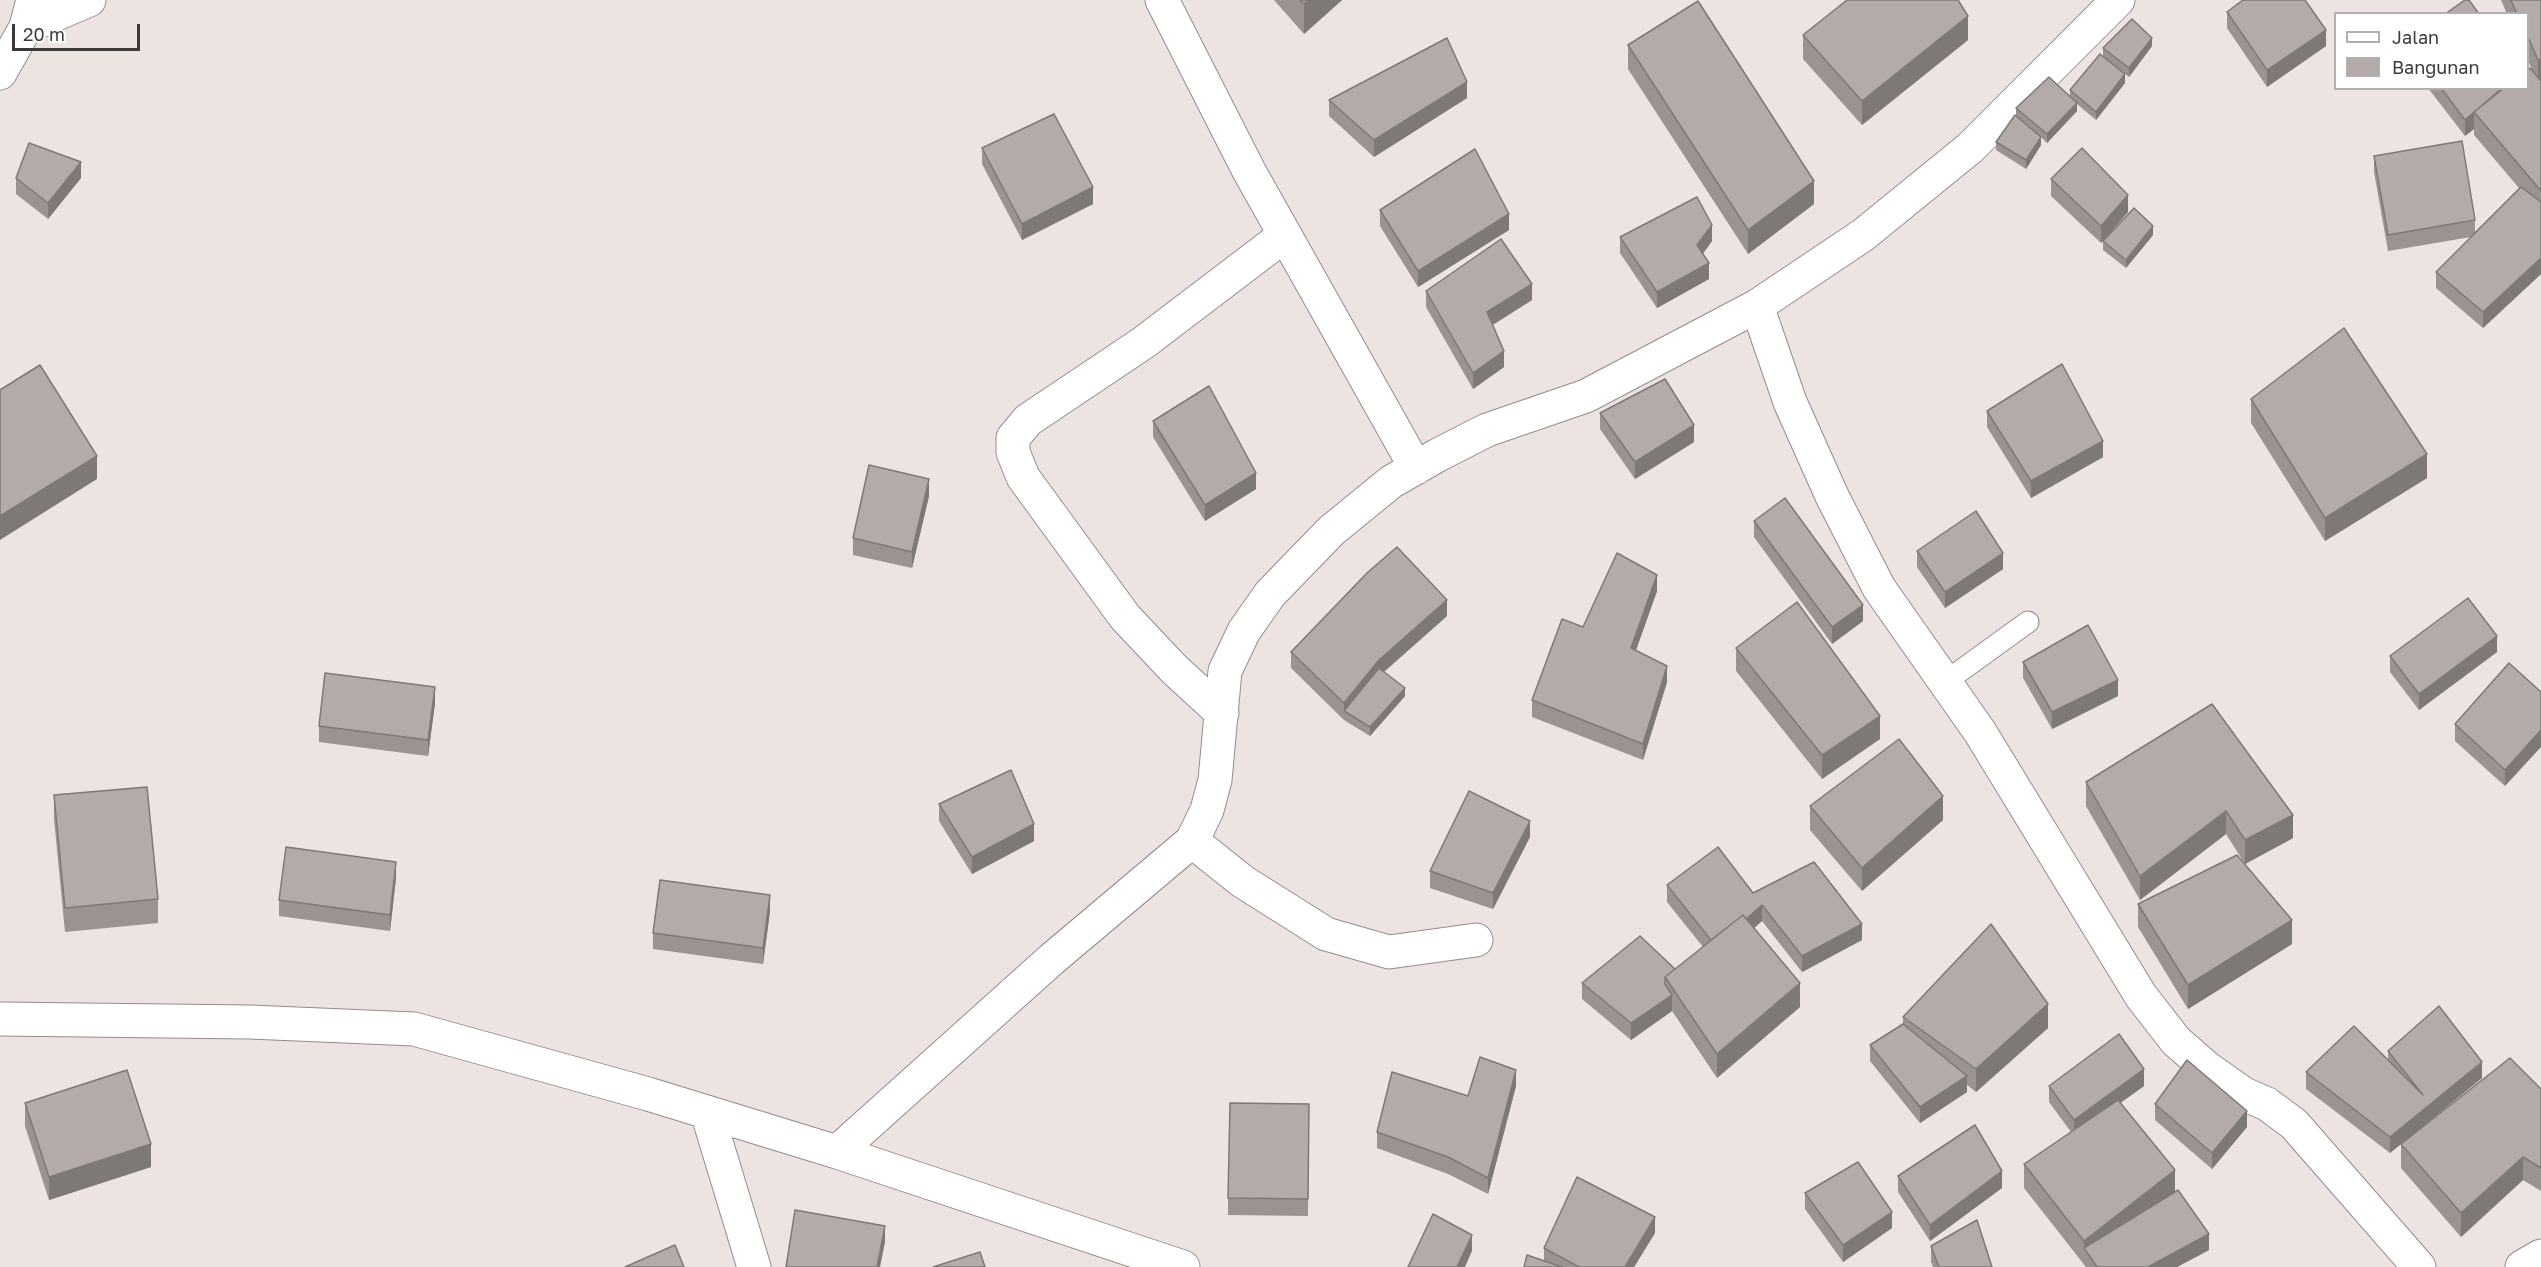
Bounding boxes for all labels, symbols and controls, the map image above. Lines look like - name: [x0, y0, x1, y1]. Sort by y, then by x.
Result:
- scale bar: [15, 12, 142, 50]
- legend: [2334, 12, 2529, 90]
- text: 20 m: [23, 23, 65, 45]
- text: Jalan: [2392, 26, 2439, 48]
- text: Bangunan: [2392, 56, 2480, 78]

